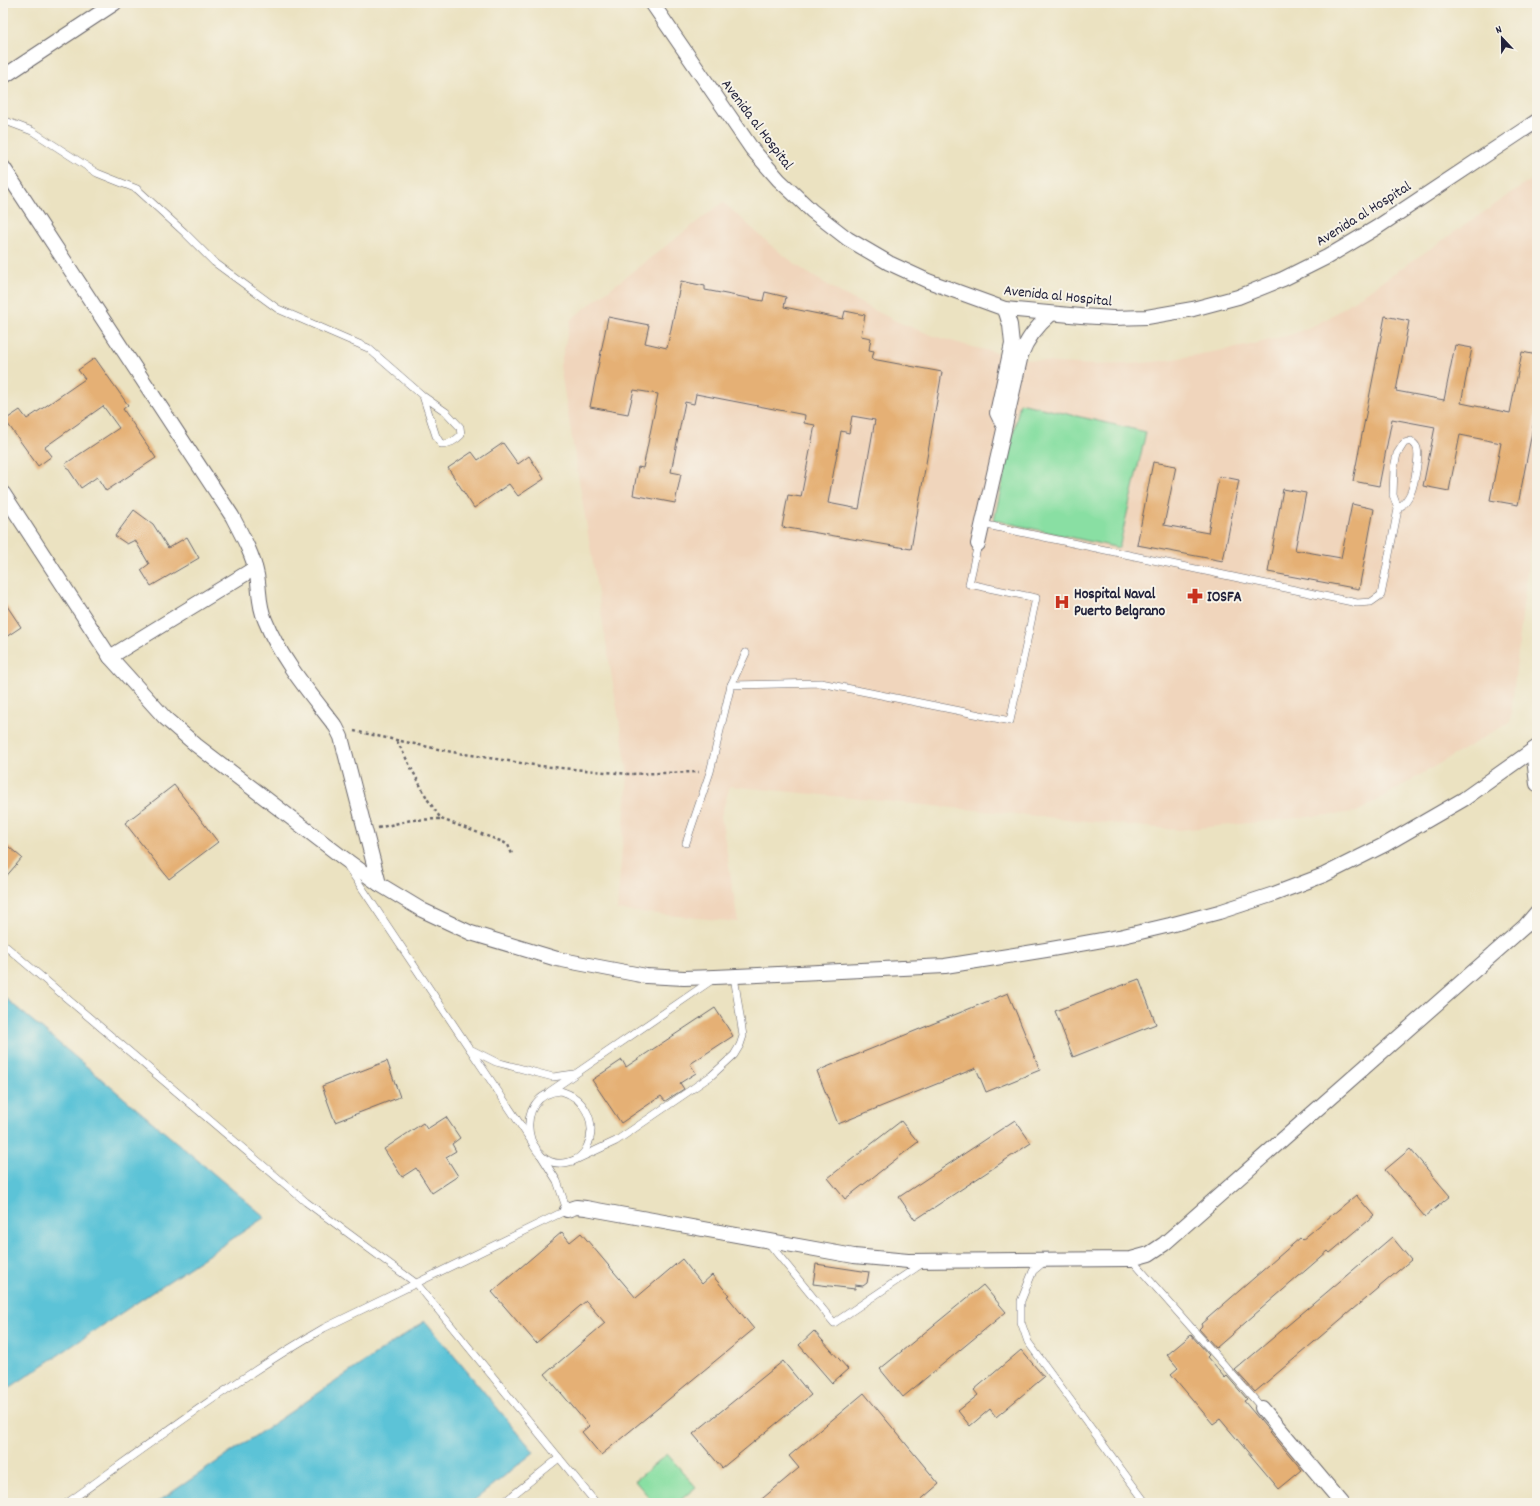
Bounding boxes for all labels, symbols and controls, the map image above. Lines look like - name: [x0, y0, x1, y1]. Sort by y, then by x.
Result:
- north arrow: [1482, 18, 1522, 58]
- text: N: [1493, 22, 1505, 39]
- street label: Avenida al Hospital: [715, 75, 798, 176]
- street label: Avenida al Hospital: [1312, 176, 1416, 253]
- street label: Avenida al Hospital: [1003, 280, 1113, 314]
- place label: Hospital Naval Puerto Belgrano: [1074, 584, 1165, 623]
- pharmacy icon: IOSFA: [1186, 587, 1204, 605]
- place label: IOSFA: [1207, 587, 1242, 609]
- hospital icon: Hospital Naval Puerto Belgrano: [1053, 593, 1071, 611]

